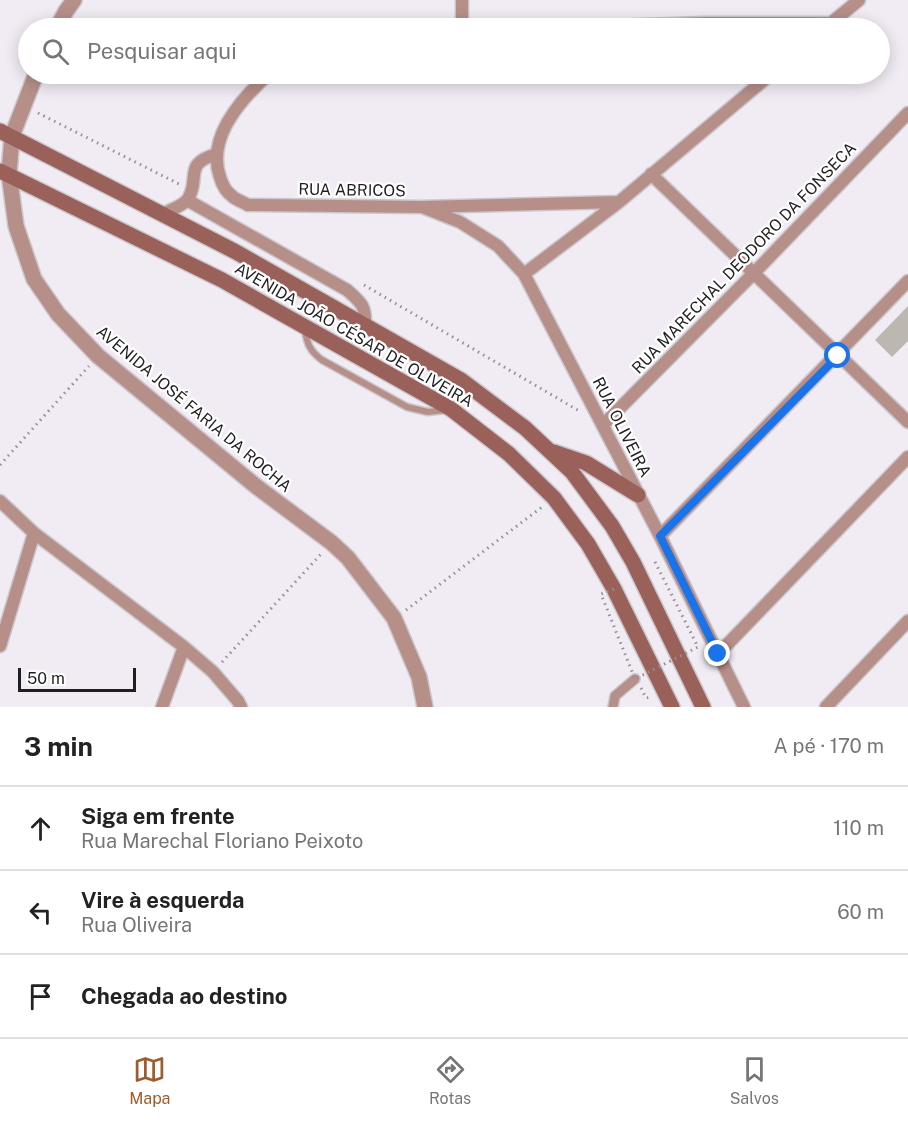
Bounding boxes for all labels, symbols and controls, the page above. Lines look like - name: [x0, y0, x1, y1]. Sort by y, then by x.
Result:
- search box: [18, 18, 890, 84]
- icon: search: [39, 35, 72, 68]
- text: Pesquisar aqui: [87, 38, 237, 64]
- street label: RUA MARECHAL DEODORO DA FONSECA: [628, 138, 860, 378]
- street label: RUA ABRICOS: [298, 180, 406, 200]
- street label: AVENIDA JOÃO CÉSAR DE OLIVEIRA: [231, 258, 477, 411]
- street label: AVENIDA JOSÉ FARIA DA ROCHA: [93, 321, 296, 496]
- route start: [824, 342, 850, 368]
- street label: RUA OLIVEIRA: [589, 374, 655, 480]
- route end: [704, 640, 730, 666]
- scale bar: [18, 665, 136, 692]
- text: 50 m: [27, 669, 65, 688]
- text: 3 min: [24, 731, 93, 762]
- text: A pé · 170 m: [773, 734, 884, 758]
- text: Siga em frente: [81, 803, 235, 829]
- icon: ahead: [24, 812, 57, 845]
- text: 110 m: [833, 816, 884, 840]
- text: Rua Marechal Floriano Peixoto: [81, 829, 363, 853]
- text: Vire à esquerda: [81, 887, 245, 913]
- icon: left: [24, 896, 57, 929]
- text: 60 m: [837, 900, 884, 924]
- text: Rua Oliveira: [81, 913, 192, 937]
- icon: arrive: [24, 980, 57, 1013]
- text: Chegada ao destino: [81, 983, 287, 1009]
- tab: Mapa: [129, 1053, 170, 1108]
- tab: Rotas: [429, 1053, 471, 1108]
- tab: Salvos: [730, 1053, 779, 1108]

